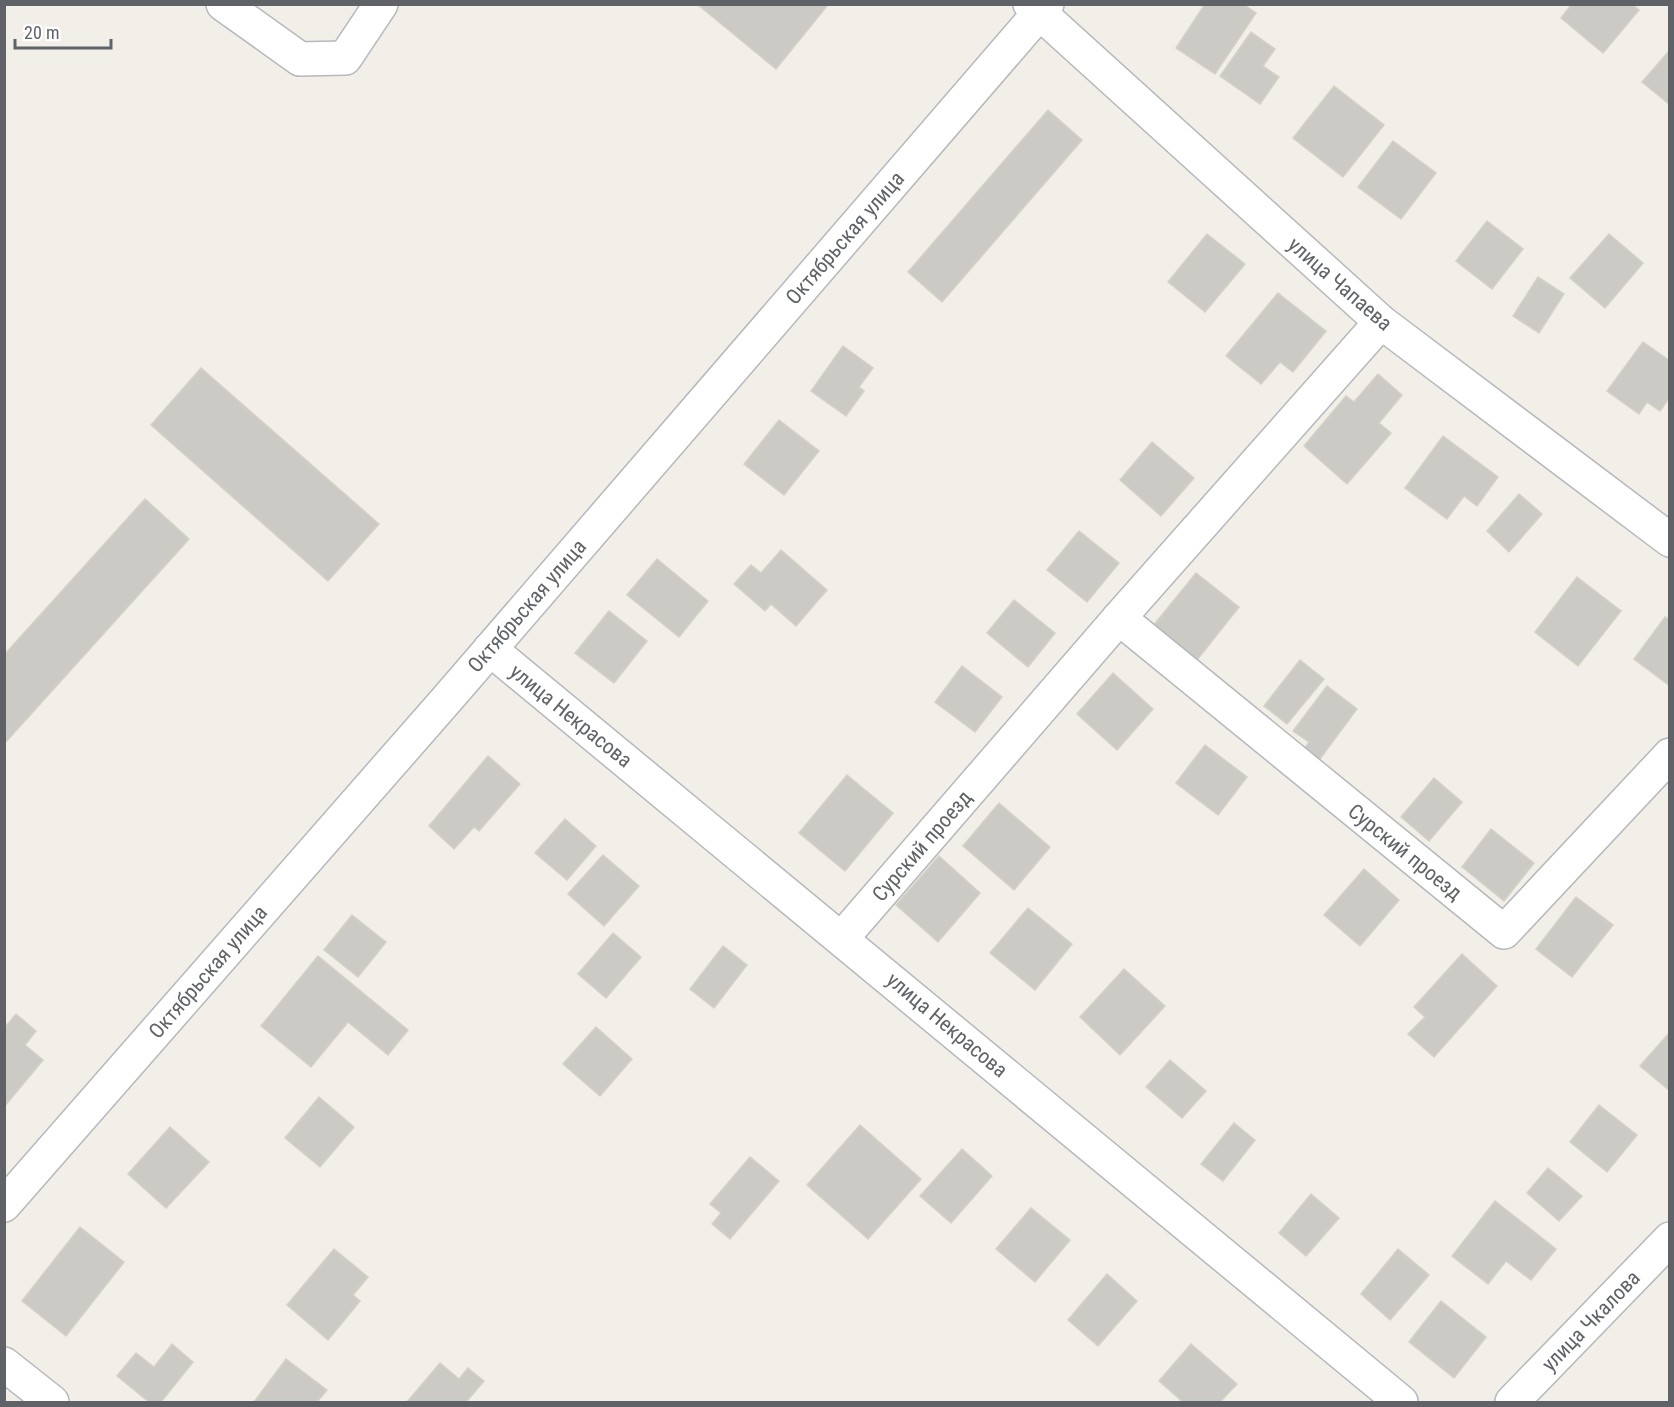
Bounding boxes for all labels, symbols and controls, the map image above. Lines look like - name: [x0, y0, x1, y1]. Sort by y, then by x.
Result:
- scale bar: [15, 12, 111, 50]
- text: 20 m: [24, 22, 59, 43]
- street label: Октябрьская улица: [781, 167, 909, 309]
- street label: улица Чапаева: [1283, 232, 1397, 336]
- street label: Октябрьская улица: [463, 535, 591, 677]
- street label: улица Некрасова: [505, 660, 637, 772]
- street label: Сурский проезд: [867, 786, 977, 906]
- street label: Сурский проезд: [1343, 799, 1467, 905]
- street label: Октябрьская улица: [144, 901, 272, 1043]
- street label: улица Некрасова: [882, 968, 1012, 1082]
- street label: улица Чкалова: [1537, 1266, 1645, 1376]

